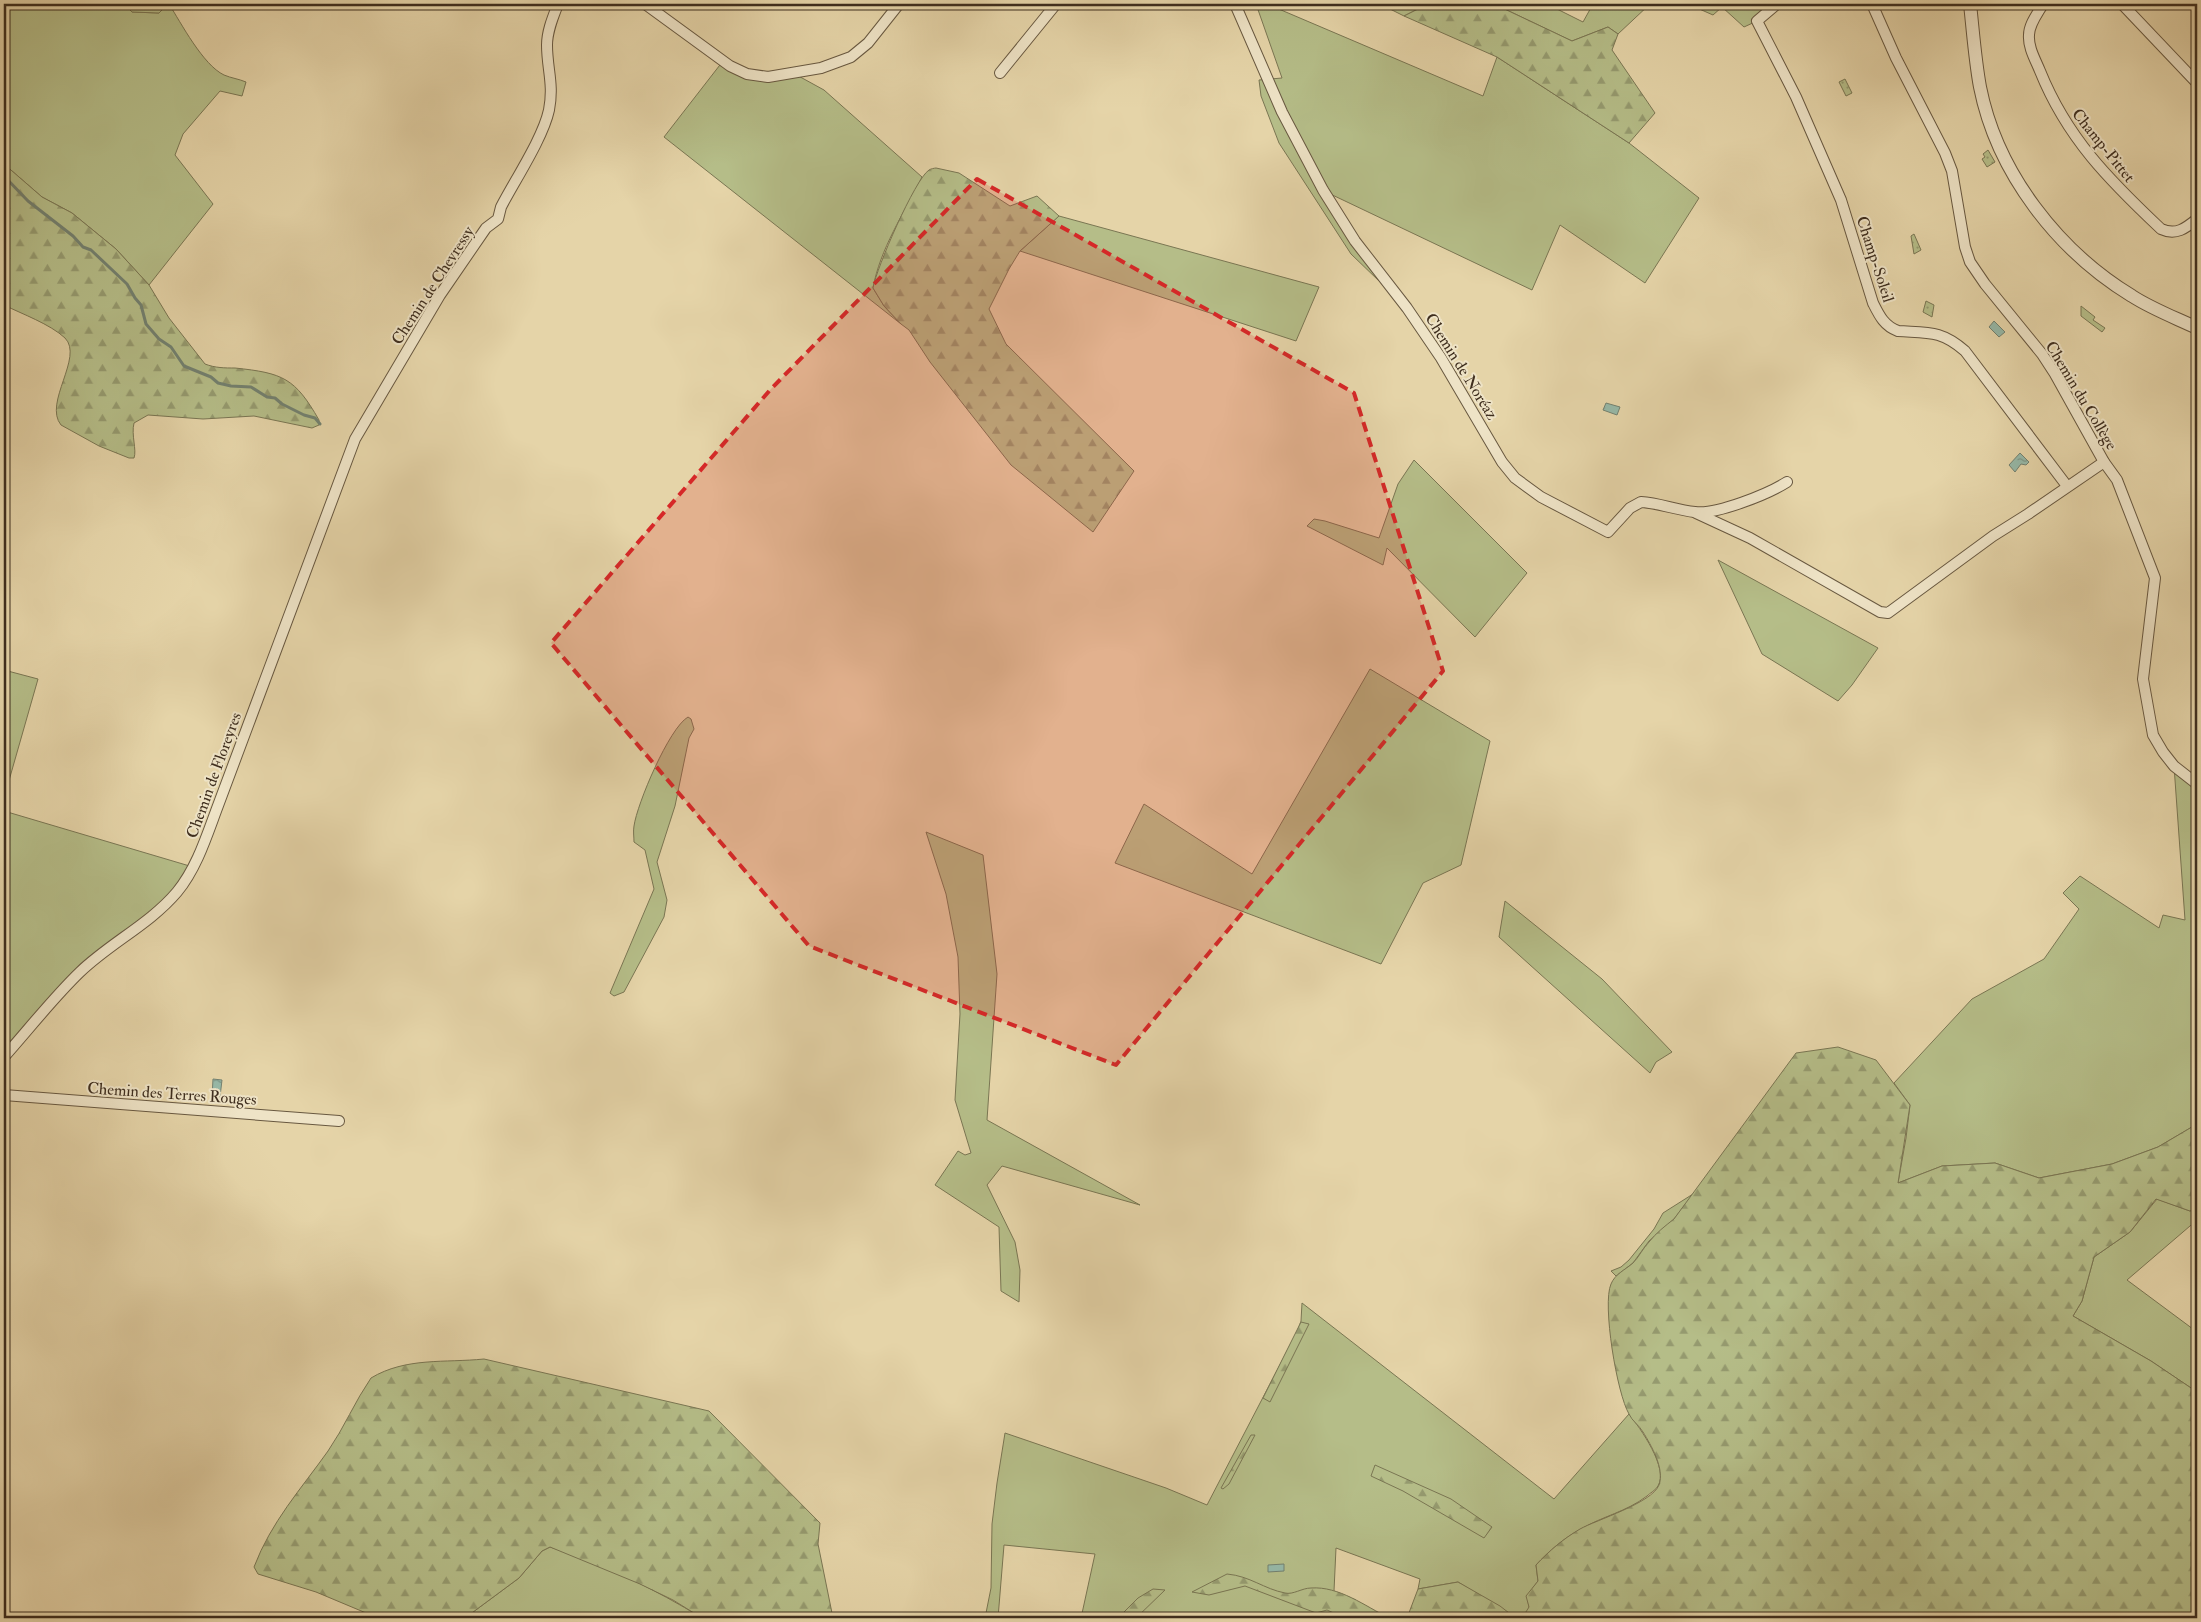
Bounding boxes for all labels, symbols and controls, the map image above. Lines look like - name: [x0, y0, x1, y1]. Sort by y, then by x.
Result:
- street label: Champ-Pittet: [2066, 105, 2139, 187]
- street label: Champ-Soleil: [1851, 214, 1898, 305]
- street label: Chemin de Chevressy: [387, 222, 479, 349]
- street label: Chemin de Noréaz: [1420, 310, 1502, 424]
- street label: Chemin du Collège: [2041, 338, 2122, 454]
- street label: Chemin de Floreyres: [182, 710, 246, 841]
- street label: Chemin des Terres Rouges: [87, 1078, 257, 1110]

